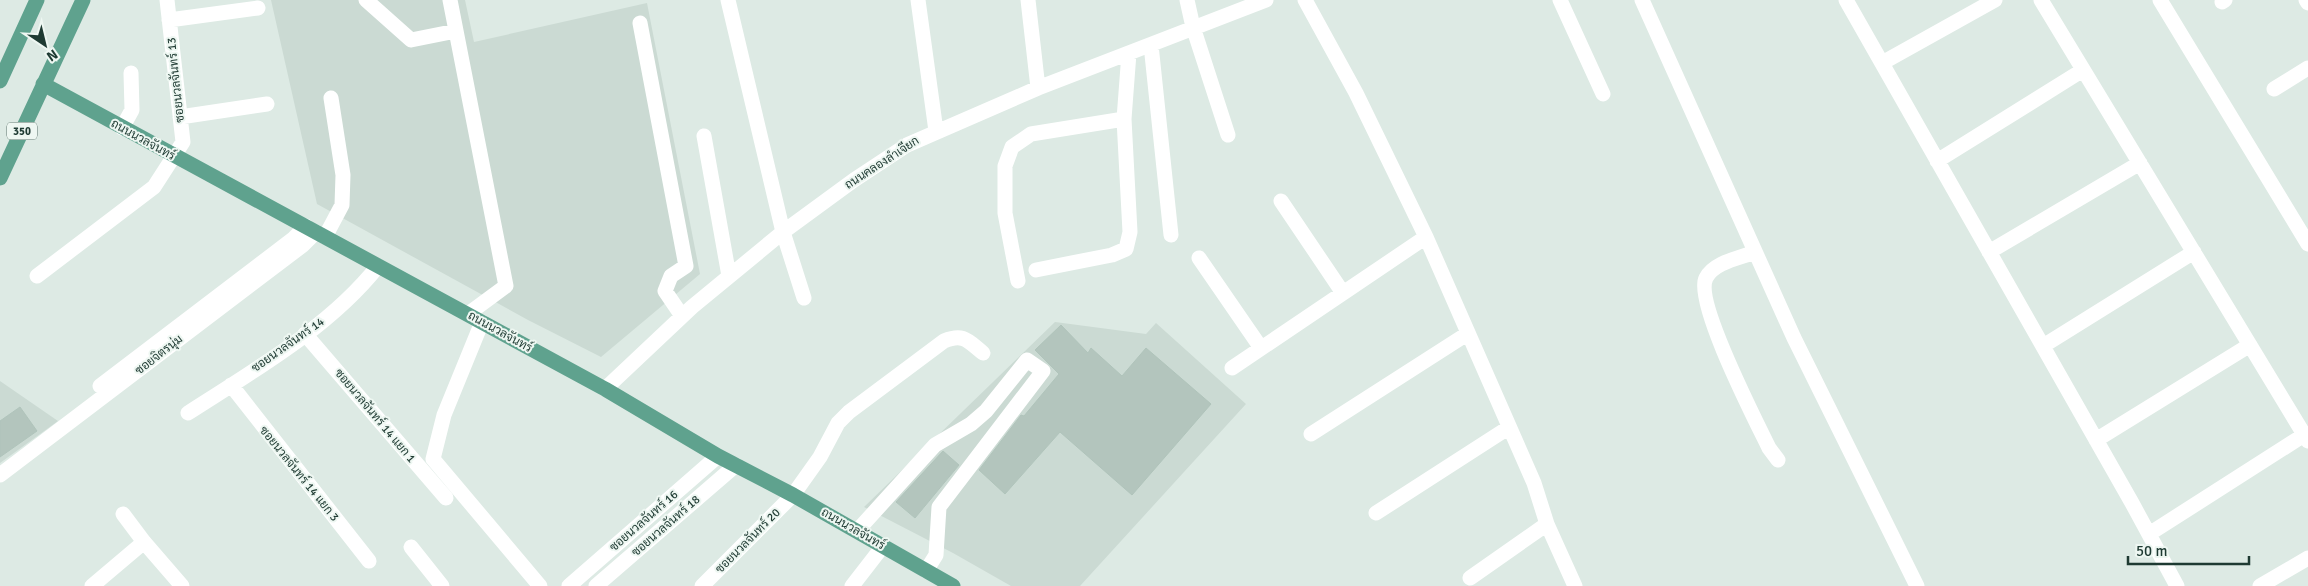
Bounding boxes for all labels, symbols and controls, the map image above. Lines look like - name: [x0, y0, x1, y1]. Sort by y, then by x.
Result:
- north arrow: [20, 20, 70, 70]
- street label: ซอยนวลจันทร์ 13: [163, 37, 188, 123]
- text: N: [43, 45, 61, 65]
- street label: ถนนนวลจันทร์: [108, 115, 178, 164]
- road number: 350: [7, 122, 37, 140]
- street label: ถนนคลองลำเจียก: [841, 132, 922, 193]
- street label: ถนนนวลจันทร์: [465, 307, 535, 356]
- street label: ซอยนวลจันทร์ 14: [248, 313, 328, 376]
- street label: ซอยจิตรนุ่ม: [132, 332, 186, 379]
- street label: ซอยนวลจันทร์ 14 แยก 1: [331, 365, 419, 466]
- street label: ซอยนวลจันทร์ 14 แยก 3: [256, 423, 343, 525]
- street label: ซอยนวลจันทร์ 16: [606, 486, 681, 555]
- street label: ซอยนวลจันทร์ 18: [628, 491, 703, 560]
- street label: ถนนนวลจันทร์: [818, 504, 888, 553]
- street label: ซอยนวลจันทร์ 20: [712, 505, 784, 577]
- scale bar: [2128, 534, 2249, 566]
- text: 50 m: [2136, 542, 2167, 560]

